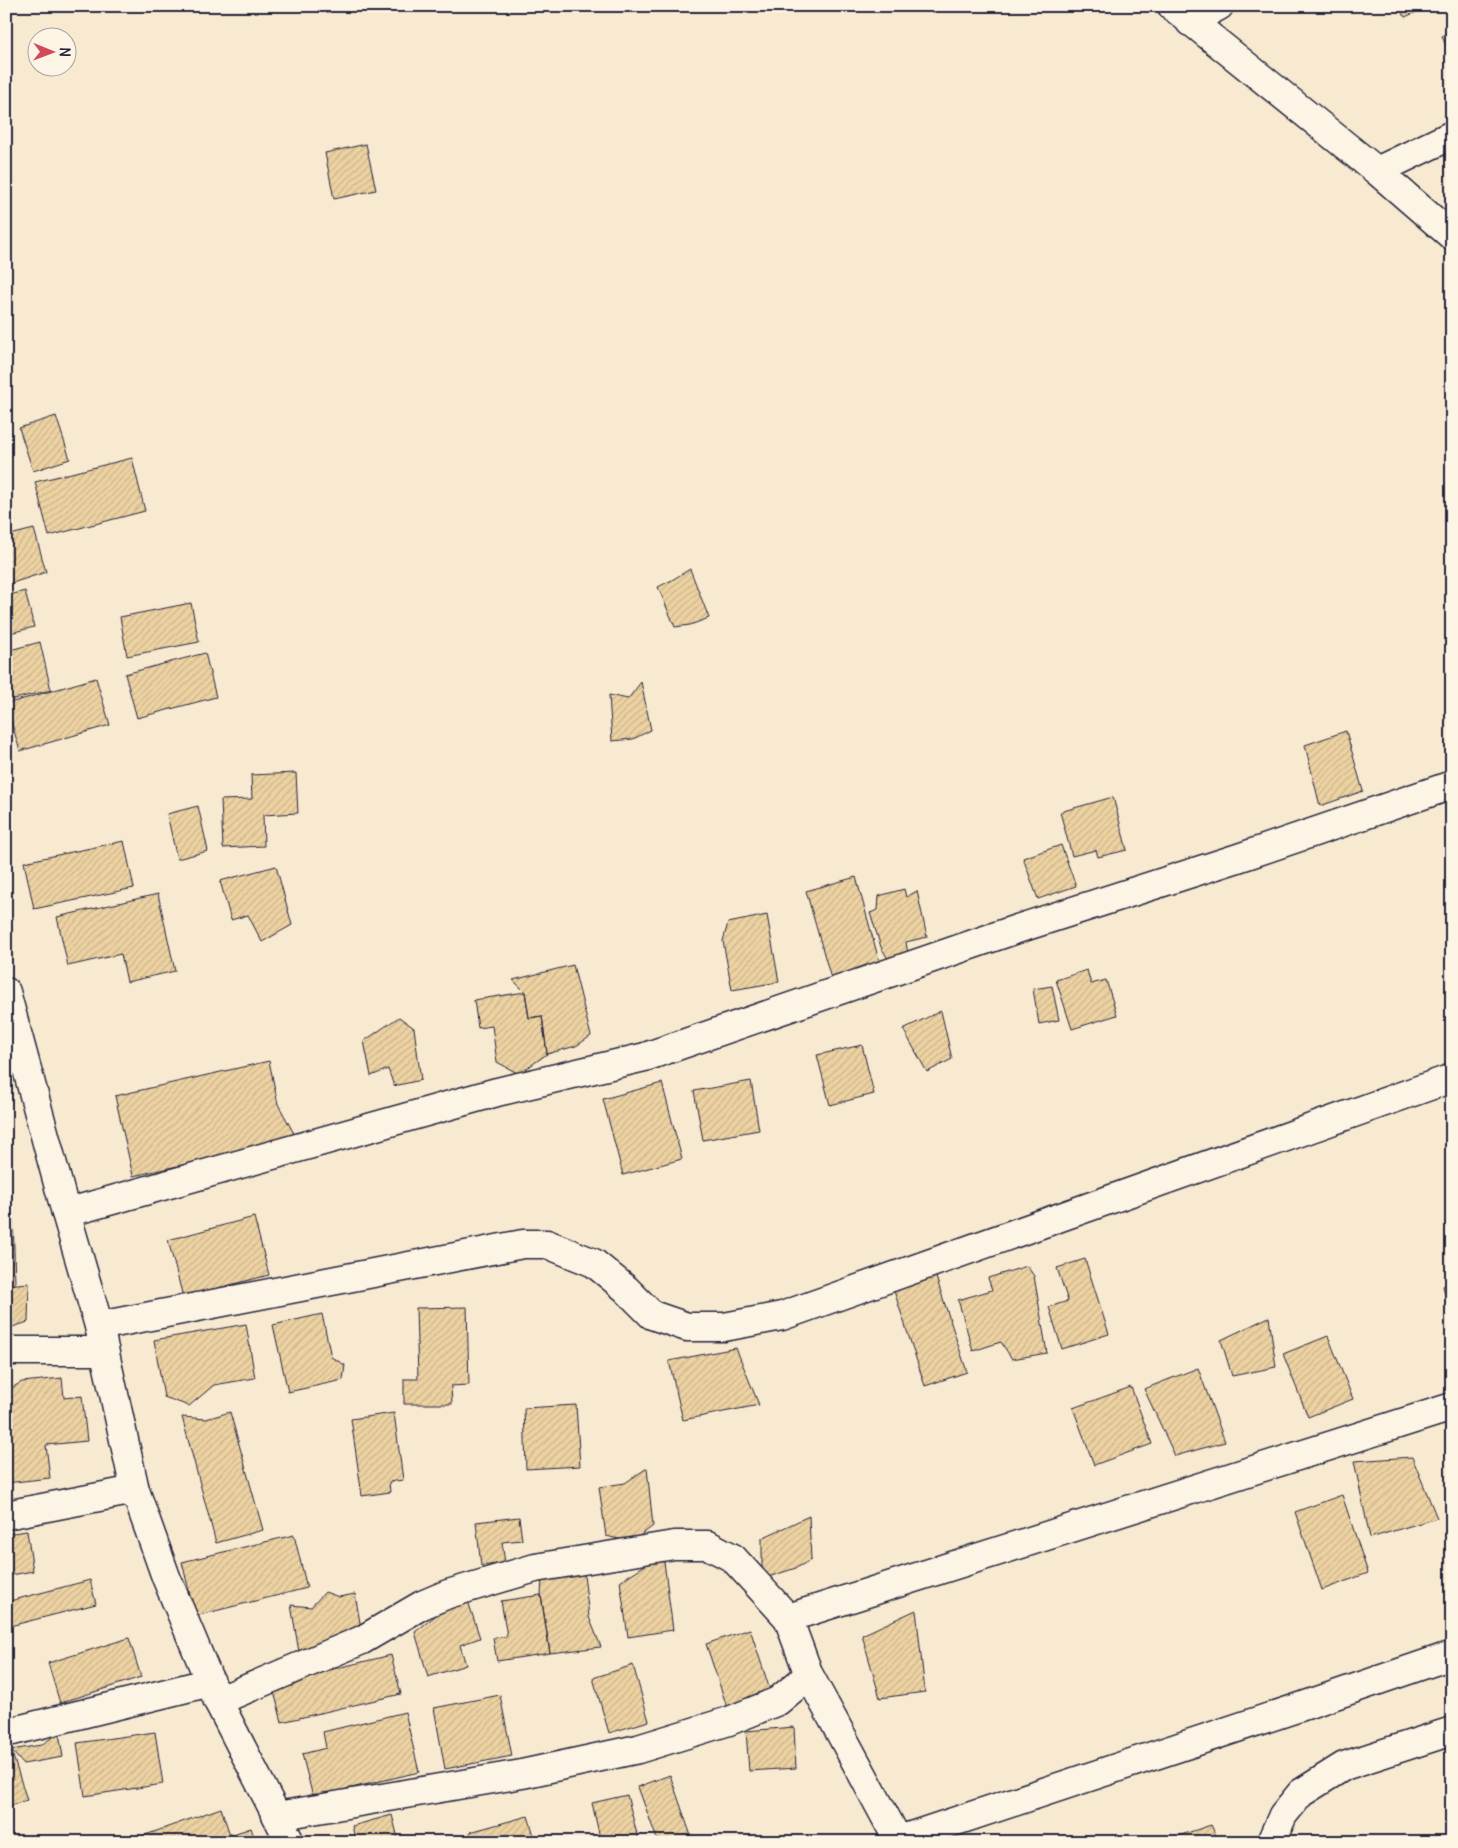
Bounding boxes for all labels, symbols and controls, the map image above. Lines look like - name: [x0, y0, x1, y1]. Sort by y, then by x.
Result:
- north arrow: [28, 28, 78, 78]
- text: N: [56, 47, 74, 57]

